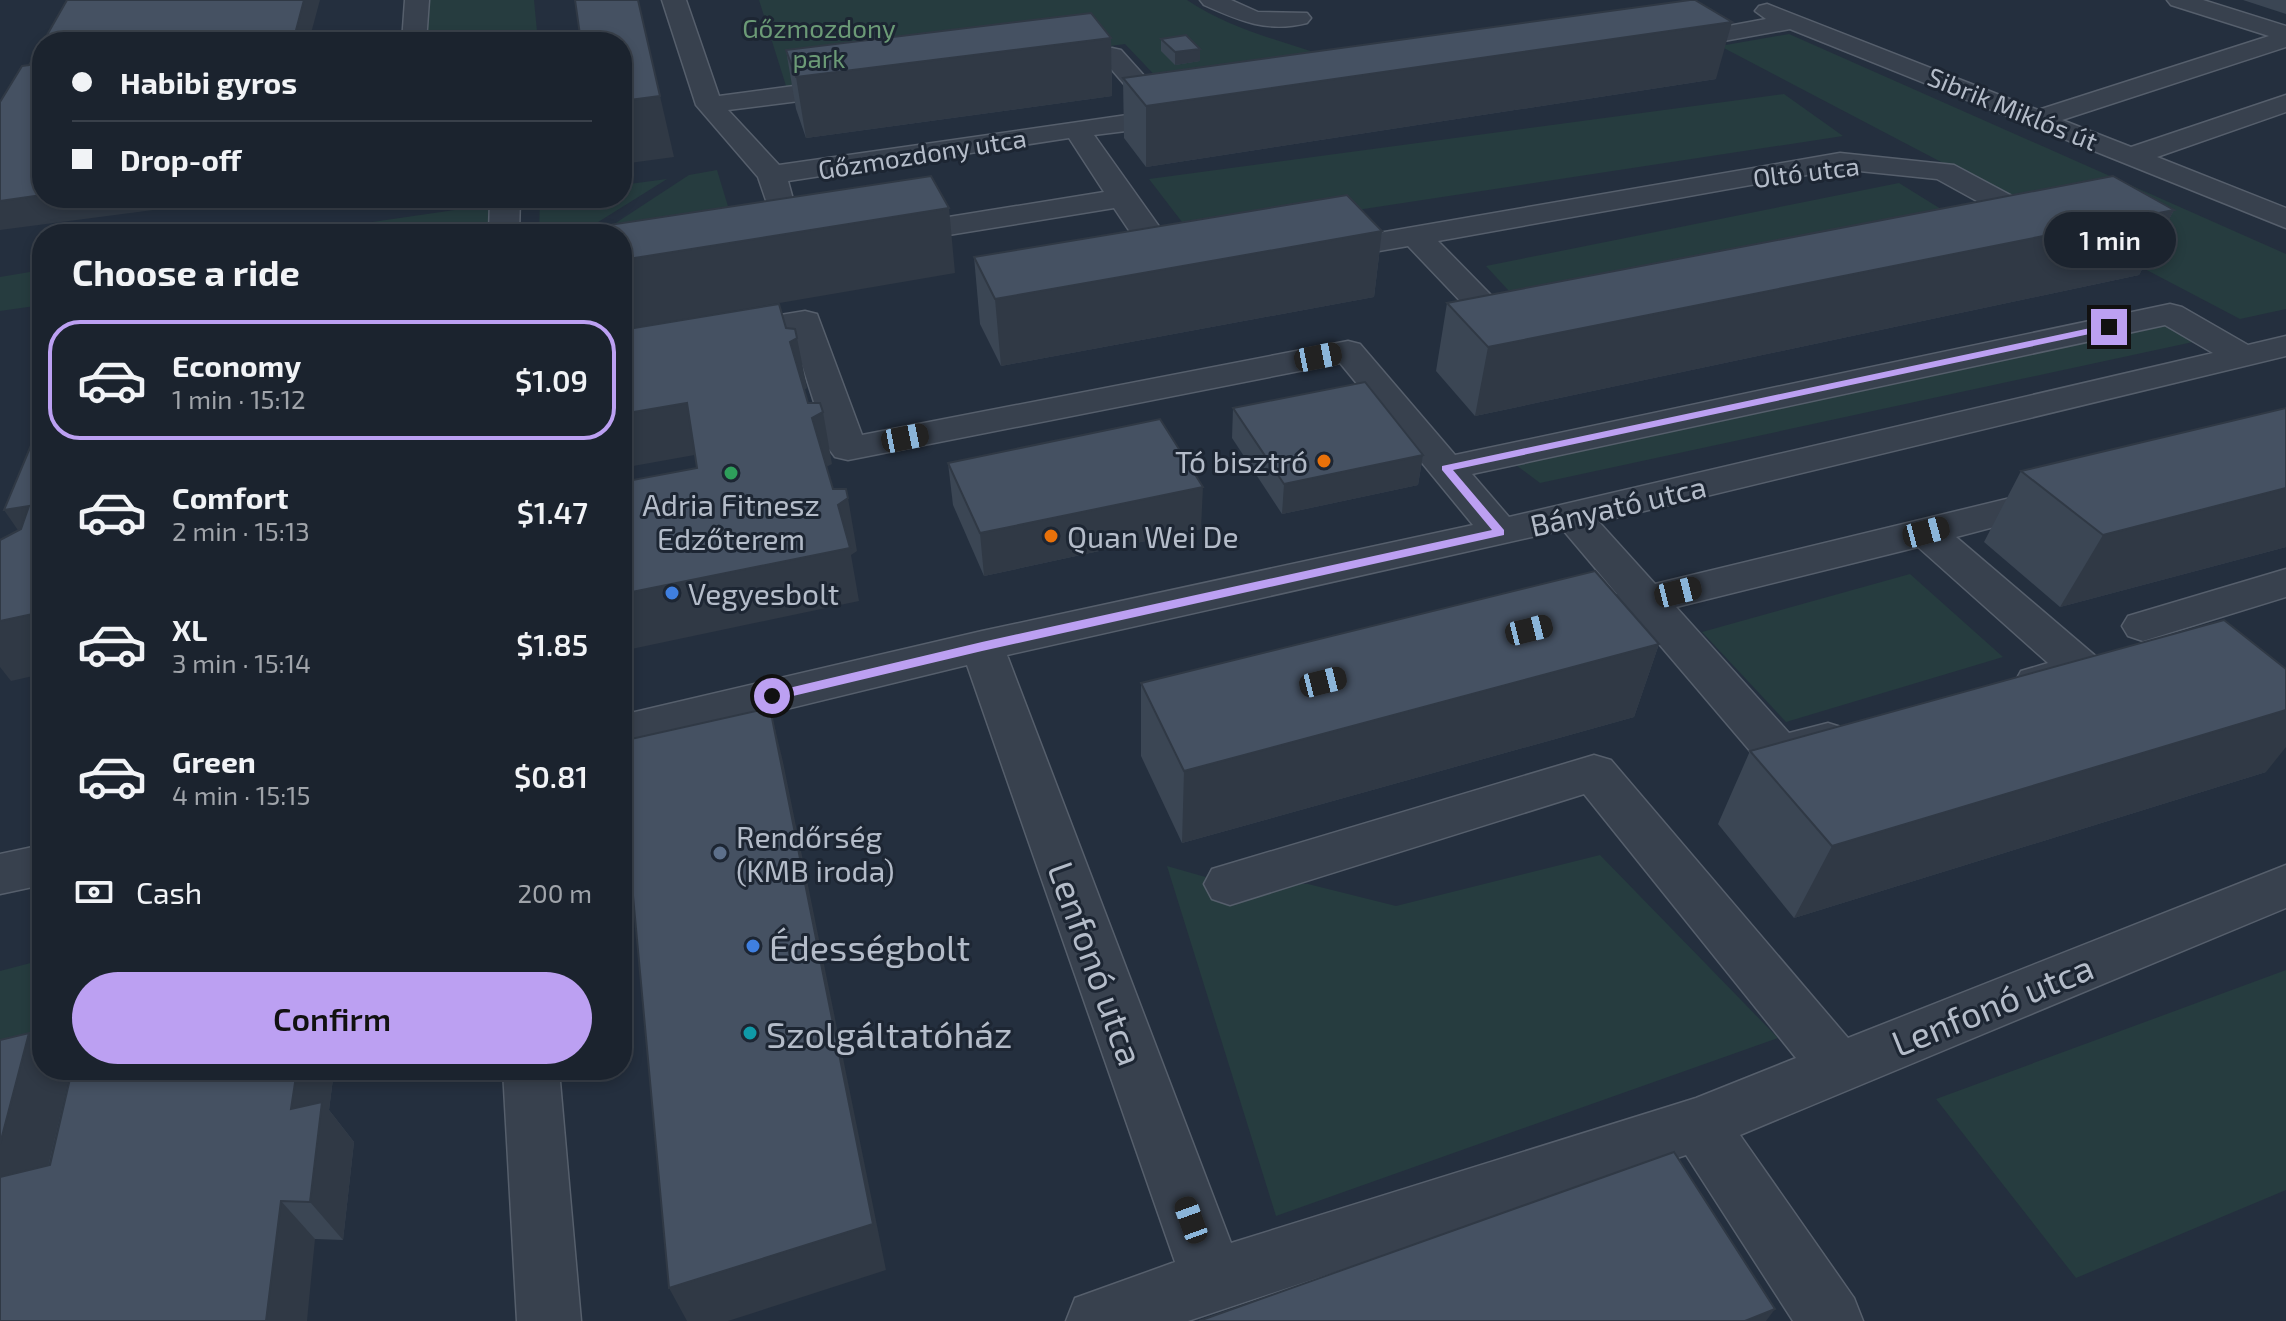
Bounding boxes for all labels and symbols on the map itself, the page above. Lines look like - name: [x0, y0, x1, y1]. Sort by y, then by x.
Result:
- park label: Gőzmozdony park: [742, 12, 896, 73]
- street label: Sibrik Miklós út: [1924, 60, 2102, 156]
- street label: Gőzmozdony utca: [816, 121, 1028, 185]
- street label: Oltó utca: [1751, 149, 1861, 193]
- callout: 1 min: [2043, 211, 2175, 267]
- route end: [2091, 309, 2127, 345]
- car: [1292, 341, 1344, 373]
- car: [879, 422, 931, 454]
- place label: Tó bisztró: [1175, 443, 1308, 479]
- marker: Tó bisztró: [1315, 452, 1333, 470]
- marker: Adria Fitnesz Edzőterem: [722, 464, 740, 482]
- street label: Bányató utca: [1526, 467, 1710, 543]
- place label: Adria Fitnesz Edzőterem: [642, 486, 820, 556]
- car: [1900, 514, 1952, 550]
- place label: Quan Wei De: [1067, 518, 1239, 554]
- marker: Quan Wei De: [1042, 527, 1060, 545]
- place label: Vegyesbolt: [688, 575, 839, 611]
- car: [1652, 575, 1704, 609]
- marker: Vegyesbolt: [663, 584, 681, 602]
- car: [1503, 613, 1555, 647]
- car: [1297, 665, 1349, 699]
- route start: [754, 678, 790, 714]
- place label: Rendőrség (KMB iroda): [736, 818, 895, 888]
- marker: Rendőrség (KMB iroda): [711, 844, 729, 862]
- street label: Lenfonó utca: [1040, 855, 1154, 1071]
- place label: Édességbolt: [769, 925, 970, 968]
- marker: Édességbolt: [744, 937, 762, 955]
- street label: Lenfonó utca: [1885, 944, 2099, 1064]
- place label: Szolgáltatóház: [766, 1012, 1012, 1055]
- marker: Szolgáltatóház: [741, 1024, 759, 1042]
- car: [1172, 1193, 1210, 1247]

